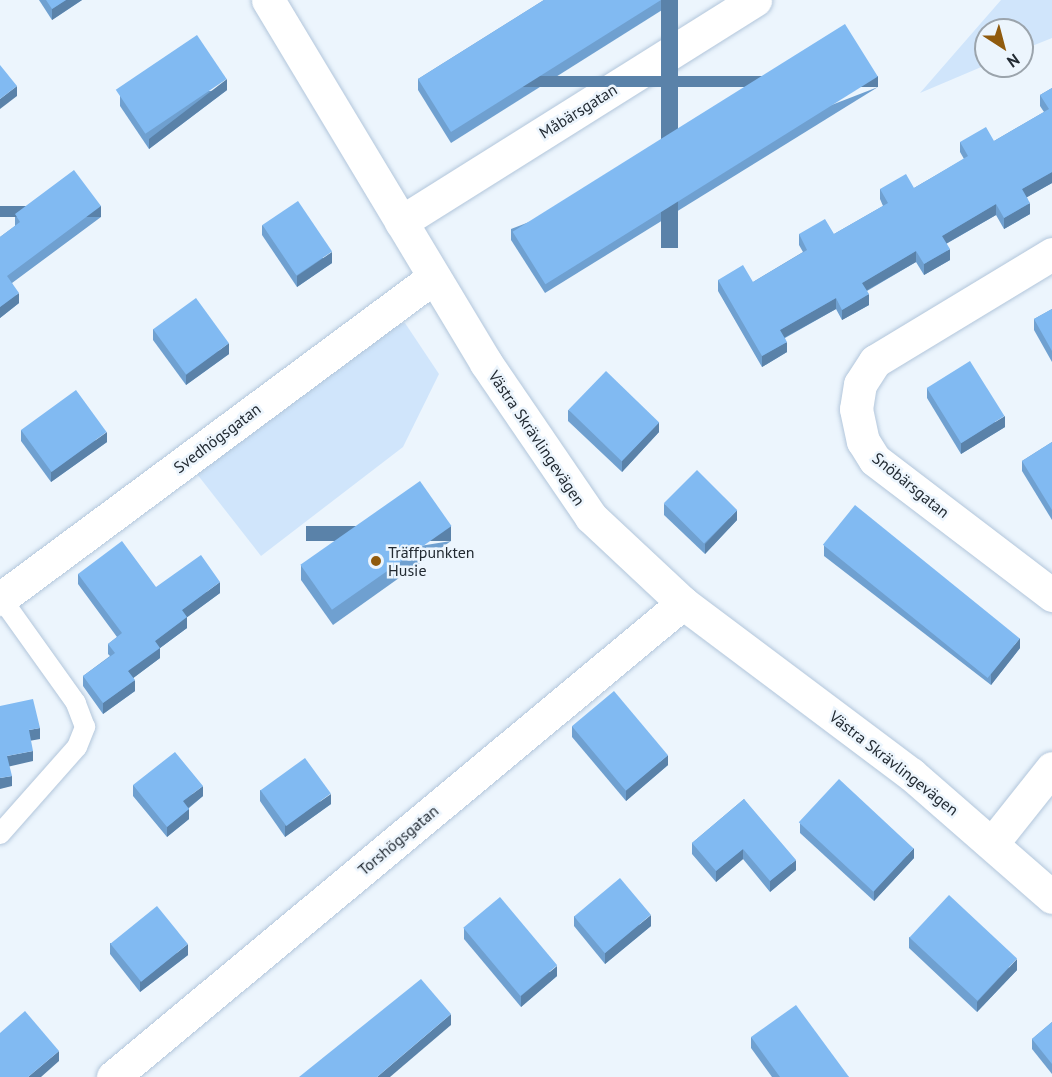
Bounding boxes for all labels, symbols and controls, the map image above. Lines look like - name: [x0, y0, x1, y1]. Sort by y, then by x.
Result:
- north arrow: [974, 18, 1034, 78]
- text: N: [1003, 50, 1024, 72]
- street label: Måbärsgatan: [536, 80, 620, 142]
- street label: Västra Skrävlingevägen: [485, 367, 589, 509]
- street label: Svedhögsgatan: [170, 399, 264, 477]
- street label: Snöbärsgatan: [869, 448, 953, 522]
- place label: Träffpunkten Husie: [388, 542, 475, 580]
- marker: Träffpunkten Husie: [369, 554, 383, 568]
- street label: Västra Skrävlingevägen: [826, 707, 962, 819]
- street label: Torshögsgatan: [354, 801, 442, 879]

